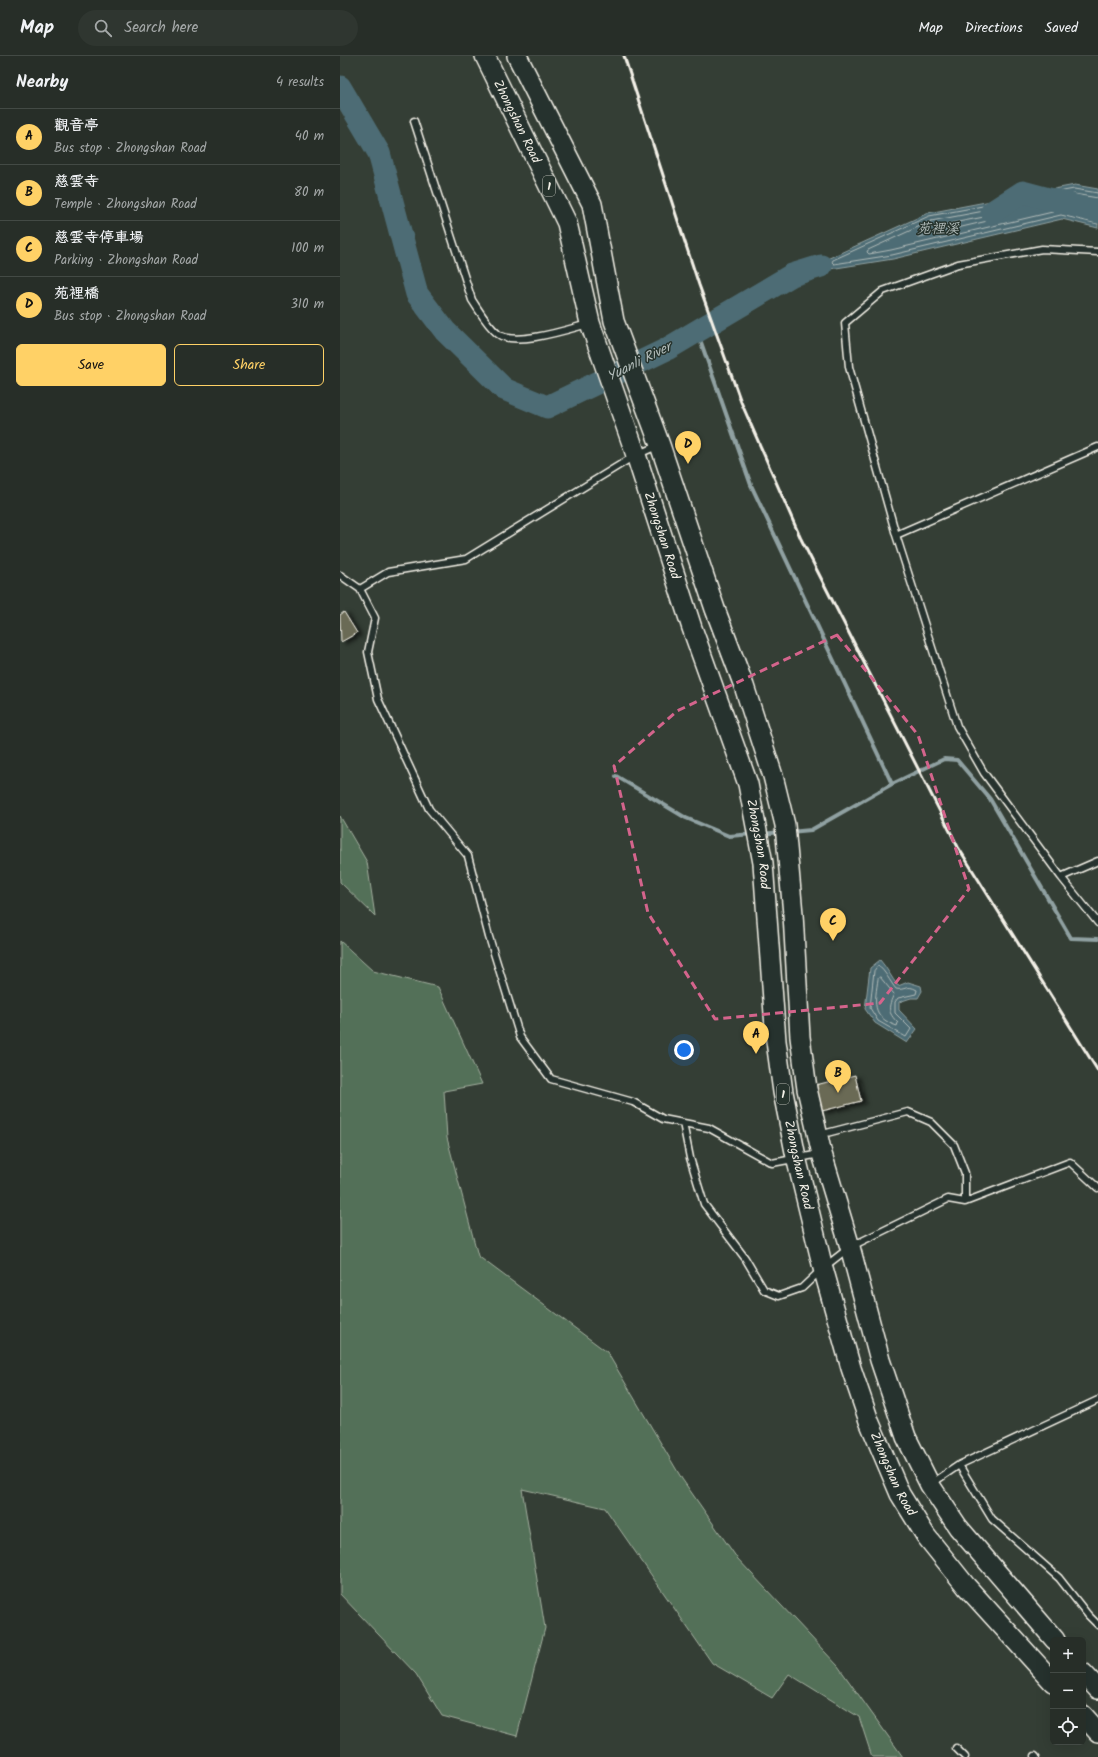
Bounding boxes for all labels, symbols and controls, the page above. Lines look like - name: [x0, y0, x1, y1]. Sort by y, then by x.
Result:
- search box: [78, 10, 358, 46]
- text: Map: [20, 13, 54, 43]
- text: Search here: [124, 16, 198, 40]
- icon: search: [92, 17, 114, 39]
- text: Map: [918, 17, 943, 39]
- text: Directions: [965, 17, 1023, 39]
- text: Saved: [1045, 17, 1078, 39]
- text: Nearby: [16, 69, 68, 96]
- text: 4 results: [276, 72, 324, 93]
- street label: Zhongshan Road: [488, 76, 547, 167]
- text: 觀音亭: [54, 114, 99, 138]
- text: A: [25, 126, 33, 147]
- text: 40 m: [295, 126, 324, 147]
- text: Bus stop · Zhongshan Road: [54, 138, 206, 159]
- text: 慈雲寺: [54, 170, 99, 194]
- road number: 1: [543, 176, 555, 196]
- text: B: [25, 182, 33, 203]
- text: 80 m: [294, 182, 324, 203]
- text: Temple · Zhongshan Road: [54, 194, 197, 215]
- water label: 苑裡溪: [917, 218, 960, 240]
- text: 慈雲寺停車場: [54, 226, 144, 250]
- text: C: [25, 238, 33, 259]
- text: 100 m: [291, 238, 324, 259]
- text: Parking · Zhongshan Road: [54, 250, 198, 271]
- text: 苑裡橋: [54, 282, 99, 306]
- text: D: [25, 294, 33, 315]
- text: 310 m: [290, 294, 324, 315]
- text: Bus stop · Zhongshan Road: [54, 306, 206, 327]
- water label: Yuanli River: [603, 335, 678, 388]
- button: Save: [16, 344, 166, 386]
- button: Share: [174, 344, 324, 386]
- pin: D: [675, 431, 701, 464]
- street label: Zhongshan Road: [638, 489, 686, 582]
- street label: Zhongshan Road: [741, 797, 775, 890]
- pin: C: [820, 908, 846, 941]
- pin: A: [743, 1021, 769, 1054]
- your location: [674, 1040, 694, 1060]
- pin: B: [825, 1060, 851, 1093]
- road number: 1: [777, 1084, 789, 1104]
- street label: Zhongshan Road: [778, 1119, 819, 1212]
- street label: Zhongshan Road: [864, 1429, 922, 1521]
- map controls: [1050, 1637, 1086, 1745]
- button: +: [1050, 1637, 1086, 1673]
- button: −: [1050, 1673, 1086, 1709]
- button: locate: [1050, 1709, 1086, 1745]

